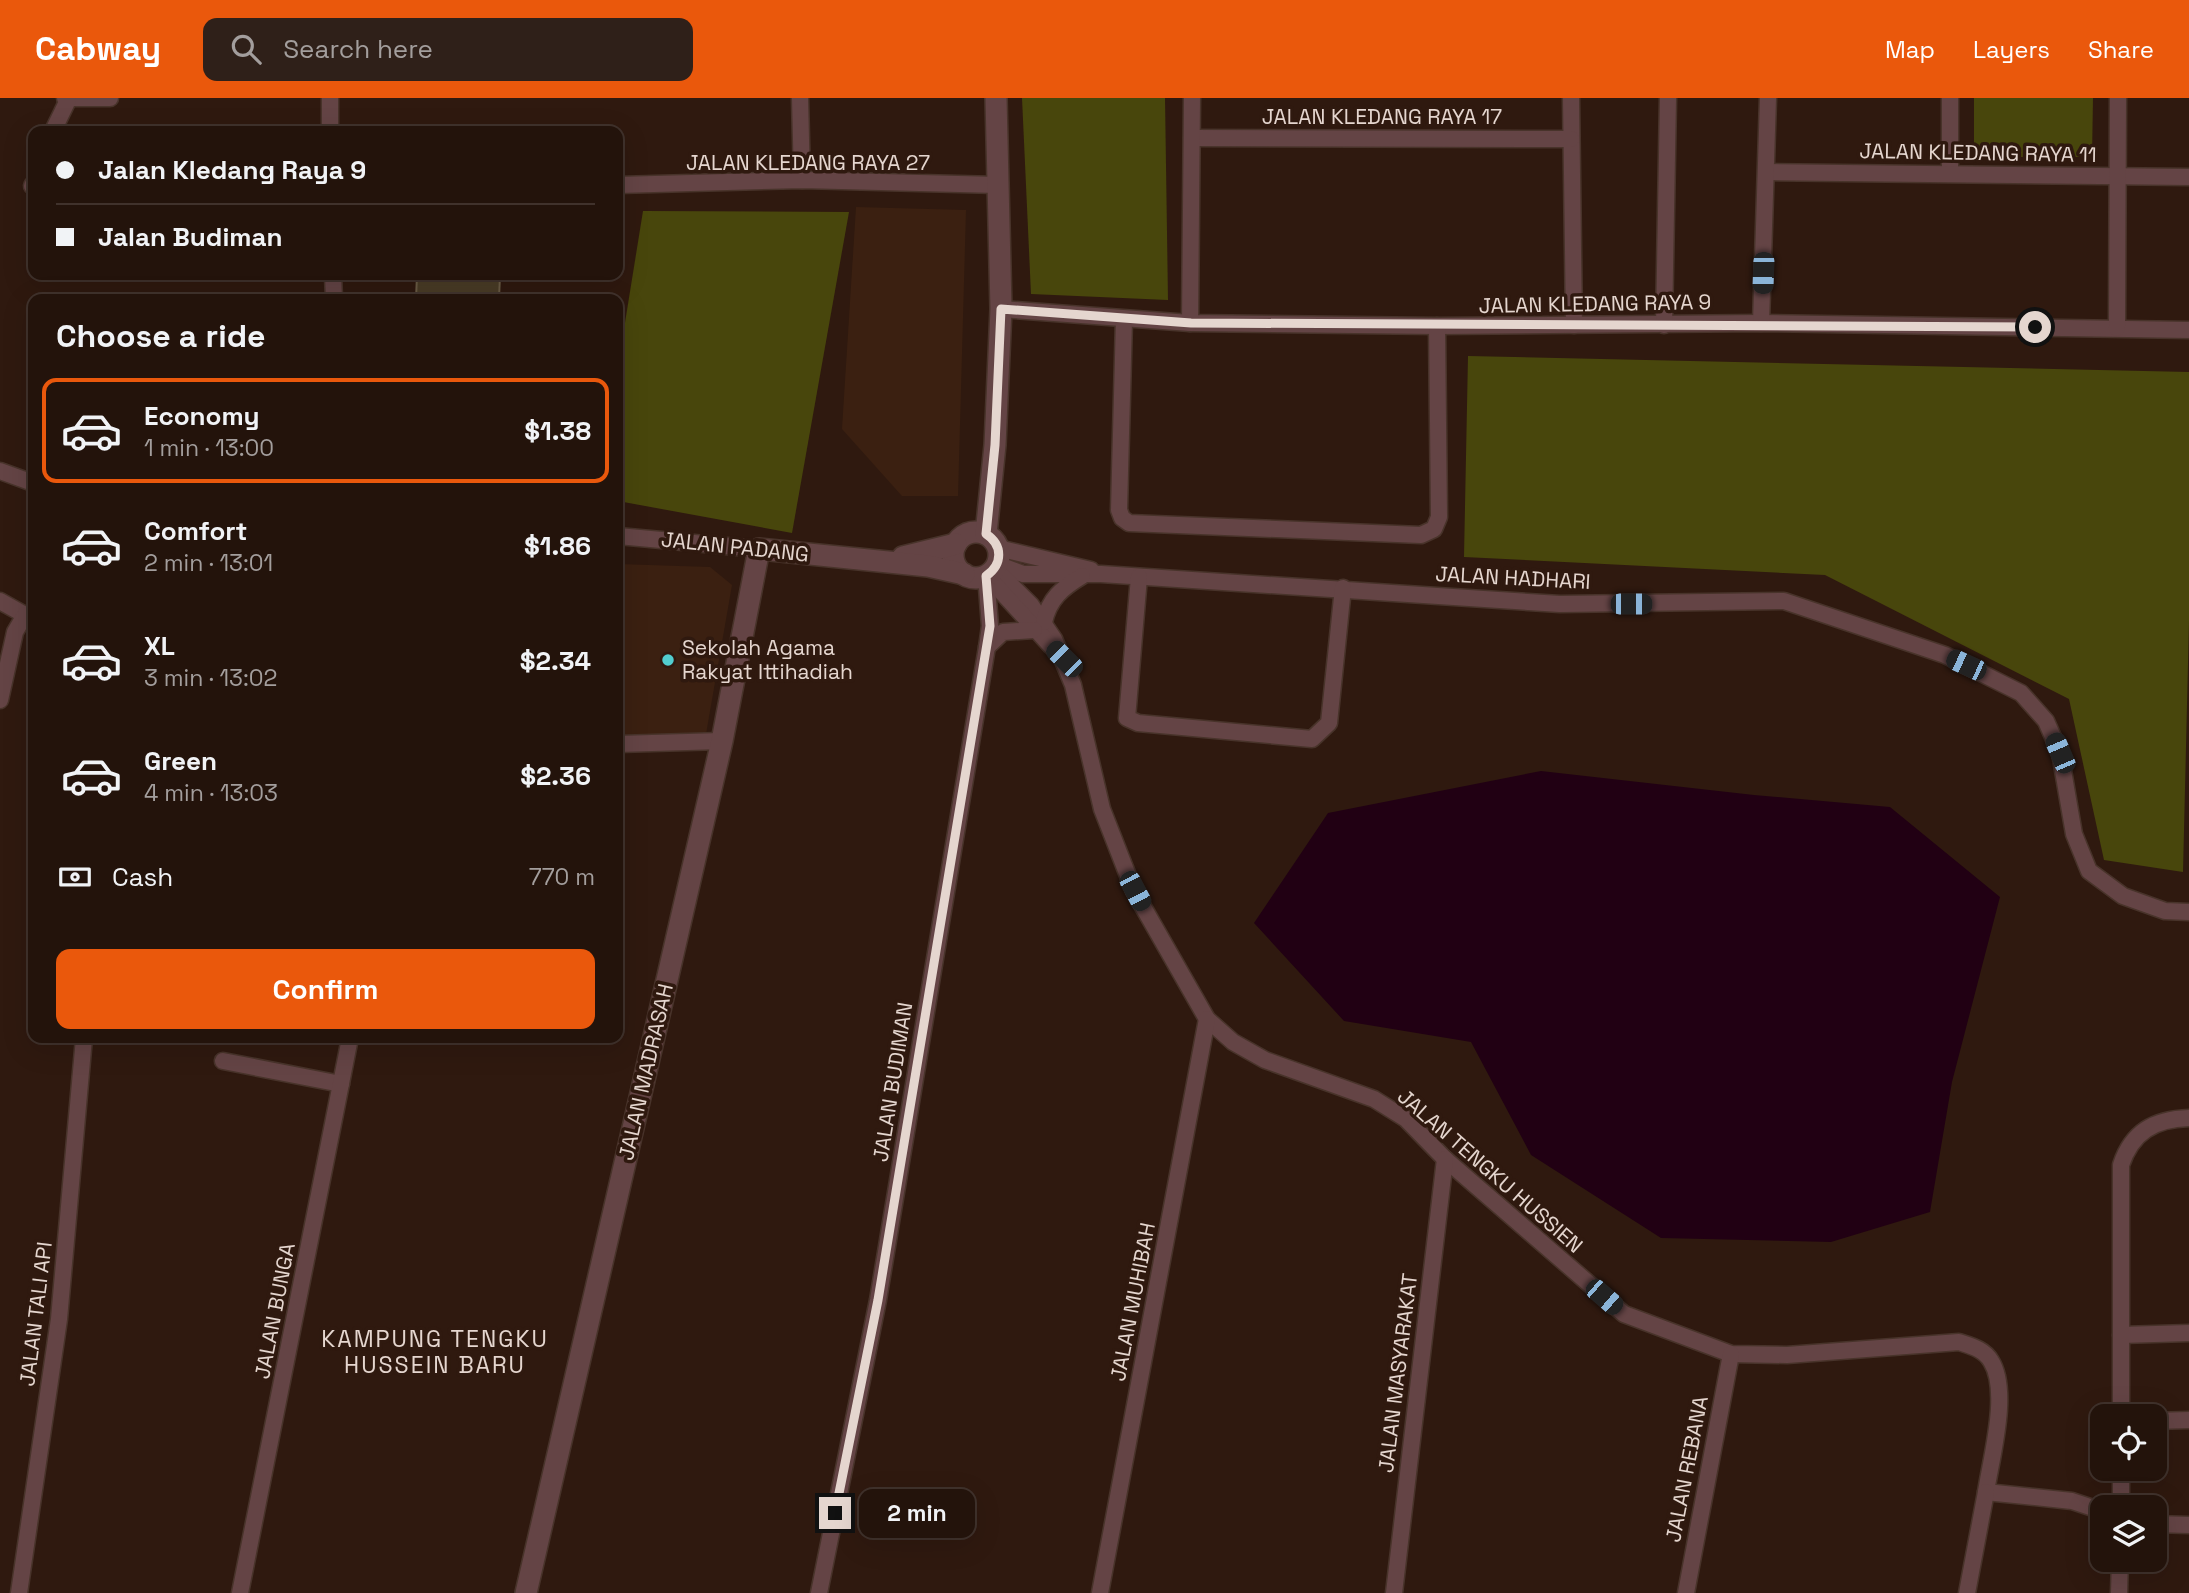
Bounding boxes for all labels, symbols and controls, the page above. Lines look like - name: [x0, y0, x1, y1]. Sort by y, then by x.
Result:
- search box: [203, 18, 693, 81]
- text: Cabway: [35, 28, 161, 70]
- icon: search: [227, 30, 265, 68]
- text: Search here: [283, 32, 433, 66]
- text: Map: [1885, 34, 1935, 65]
- text: Layers: [1973, 34, 2050, 65]
- text: Share: [2088, 34, 2154, 65]
- street label: JALAN KLEDANG RAYA 17: [1262, 103, 1502, 130]
- street label: JALAN KLEDANG RAYA 11: [1859, 137, 2097, 168]
- street label: JALAN KLEDANG RAYA 27: [686, 149, 930, 176]
- text: Jalan Kledang Raya 9: [98, 153, 366, 187]
- text: Jalan Budiman: [98, 220, 283, 254]
- car: [1752, 252, 1775, 294]
- street label: JALAN KLEDANG RAYA 9: [1478, 288, 1712, 319]
- route start: [2019, 311, 2051, 343]
- text: Choose a ride: [56, 316, 266, 356]
- icon: car: [60, 399, 123, 462]
- text: Economy: [144, 399, 260, 433]
- text: $1.38: [524, 414, 591, 448]
- text: 1 min · 13:00: [144, 433, 274, 463]
- icon: car: [60, 514, 123, 577]
- text: Comfort: [144, 514, 247, 548]
- street label: JALAN PADANG: [660, 525, 810, 568]
- text: $1.86: [524, 529, 591, 563]
- text: 2 min · 13:01: [144, 548, 273, 578]
- street label: JALAN HADHARI: [1435, 560, 1591, 595]
- car: [1611, 594, 1653, 615]
- icon: car: [60, 629, 123, 692]
- text: XL: [144, 629, 175, 663]
- place label: Sekolah Agama Rakyat Ittihadiah: [682, 634, 853, 685]
- car: [1042, 637, 1087, 681]
- text: $2.34: [520, 644, 591, 678]
- car: [1943, 647, 1990, 683]
- marker: Sekolah Agama Rakyat Ittihadiah: [660, 652, 676, 668]
- text: 3 min · 13:02: [144, 663, 277, 693]
- car: [2043, 730, 2078, 776]
- icon: car: [60, 744, 123, 807]
- text: Green: [144, 744, 217, 778]
- text: $2.36: [520, 759, 591, 793]
- text: 4 min · 13:03: [144, 778, 278, 808]
- icon: cash: [56, 858, 94, 896]
- text: Cash: [112, 860, 173, 894]
- text: 770 m: [529, 862, 595, 892]
- car: [1116, 868, 1155, 914]
- button: Confirm: [56, 949, 595, 1029]
- street label: JALAN MADRASAH: [612, 981, 679, 1163]
- street label: JALAN BUDIMAN: [867, 1000, 918, 1164]
- street label: JALAN TENGKU HUSSIEN: [1392, 1083, 1589, 1259]
- street label: JALAN MUHIBAH: [1104, 1220, 1161, 1383]
- street label: JALAN TALI API: [13, 1240, 58, 1388]
- street label: JALAN BUNGA: [248, 1241, 301, 1381]
- street label: JALAN MASYARAKAT: [1372, 1272, 1423, 1474]
- car: [1582, 1275, 1627, 1319]
- district label: KAMPUNG TENGKU HUSSEIN BARU: [321, 1324, 549, 1380]
- street label: JALAN REBANA: [1659, 1394, 1714, 1544]
- map controls: [2090, 1404, 2167, 1572]
- button: locate: [2090, 1404, 2167, 1481]
- callout: 2 min: [860, 1488, 975, 1538]
- button: layers: [2090, 1495, 2167, 1572]
- route end: [819, 1497, 851, 1529]
- text: 2 min: [887, 1498, 947, 1528]

